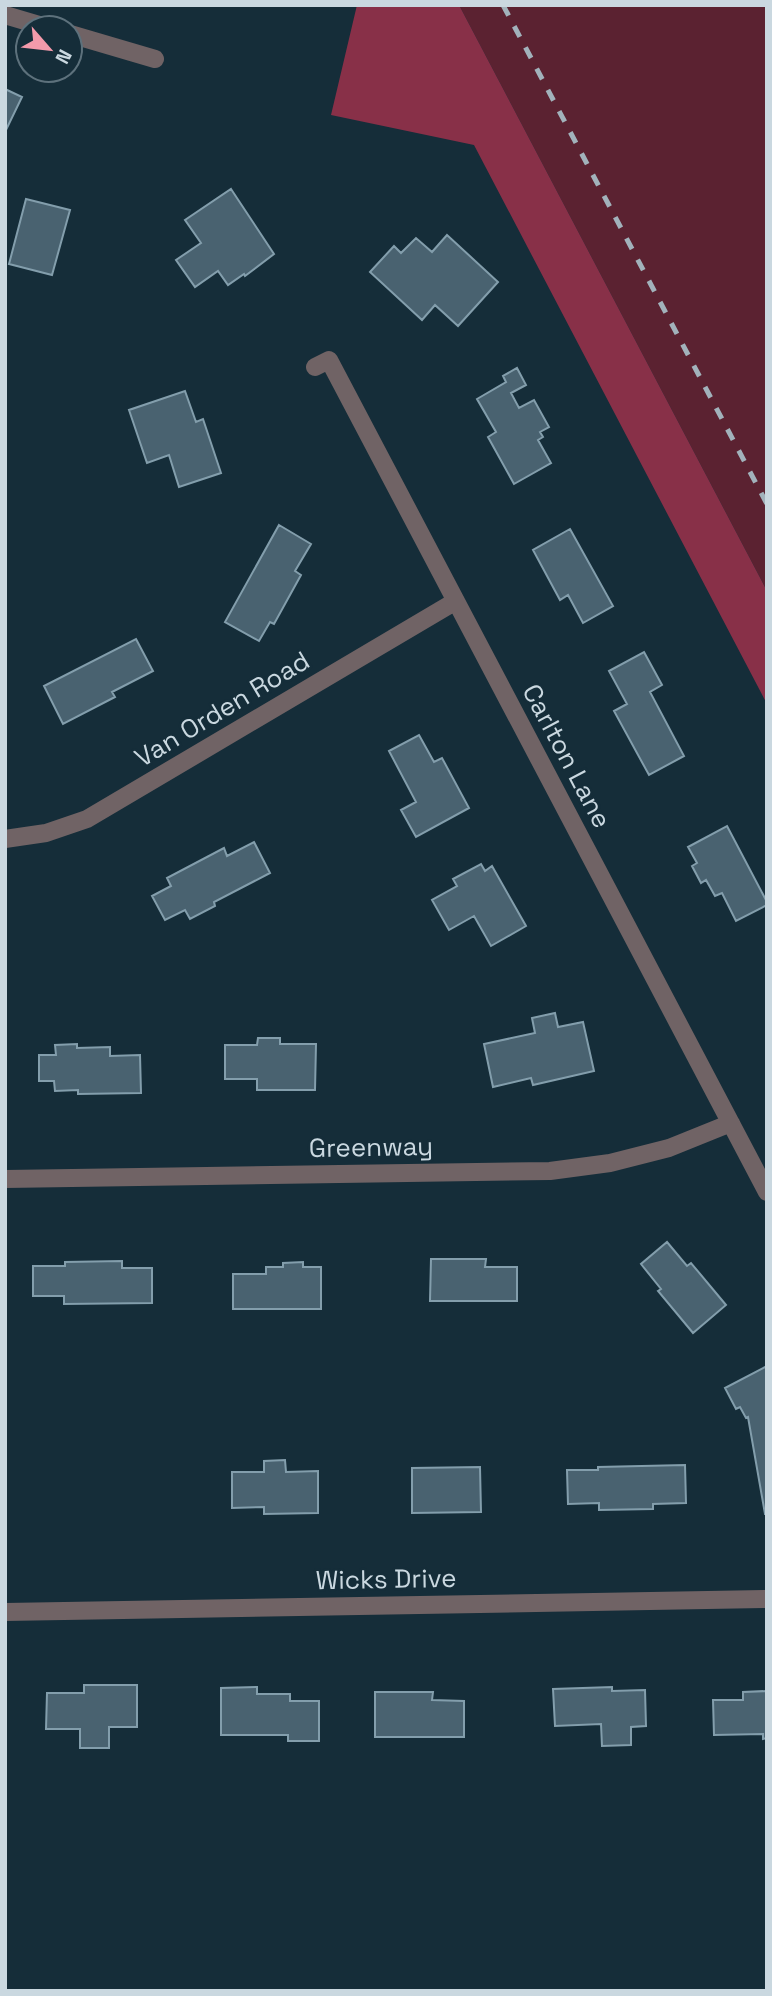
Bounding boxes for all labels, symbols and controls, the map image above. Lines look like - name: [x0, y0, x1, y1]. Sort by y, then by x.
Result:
- north arrow: [14, 14, 84, 84]
- text: N: [50, 45, 78, 68]
- street label: Van Orden Road: [128, 643, 316, 775]
- street label: Carlton Lane: [515, 678, 619, 834]
- street label: Greenway: [309, 1129, 433, 1165]
- street label: Wicks Drive: [315, 1561, 457, 1597]

